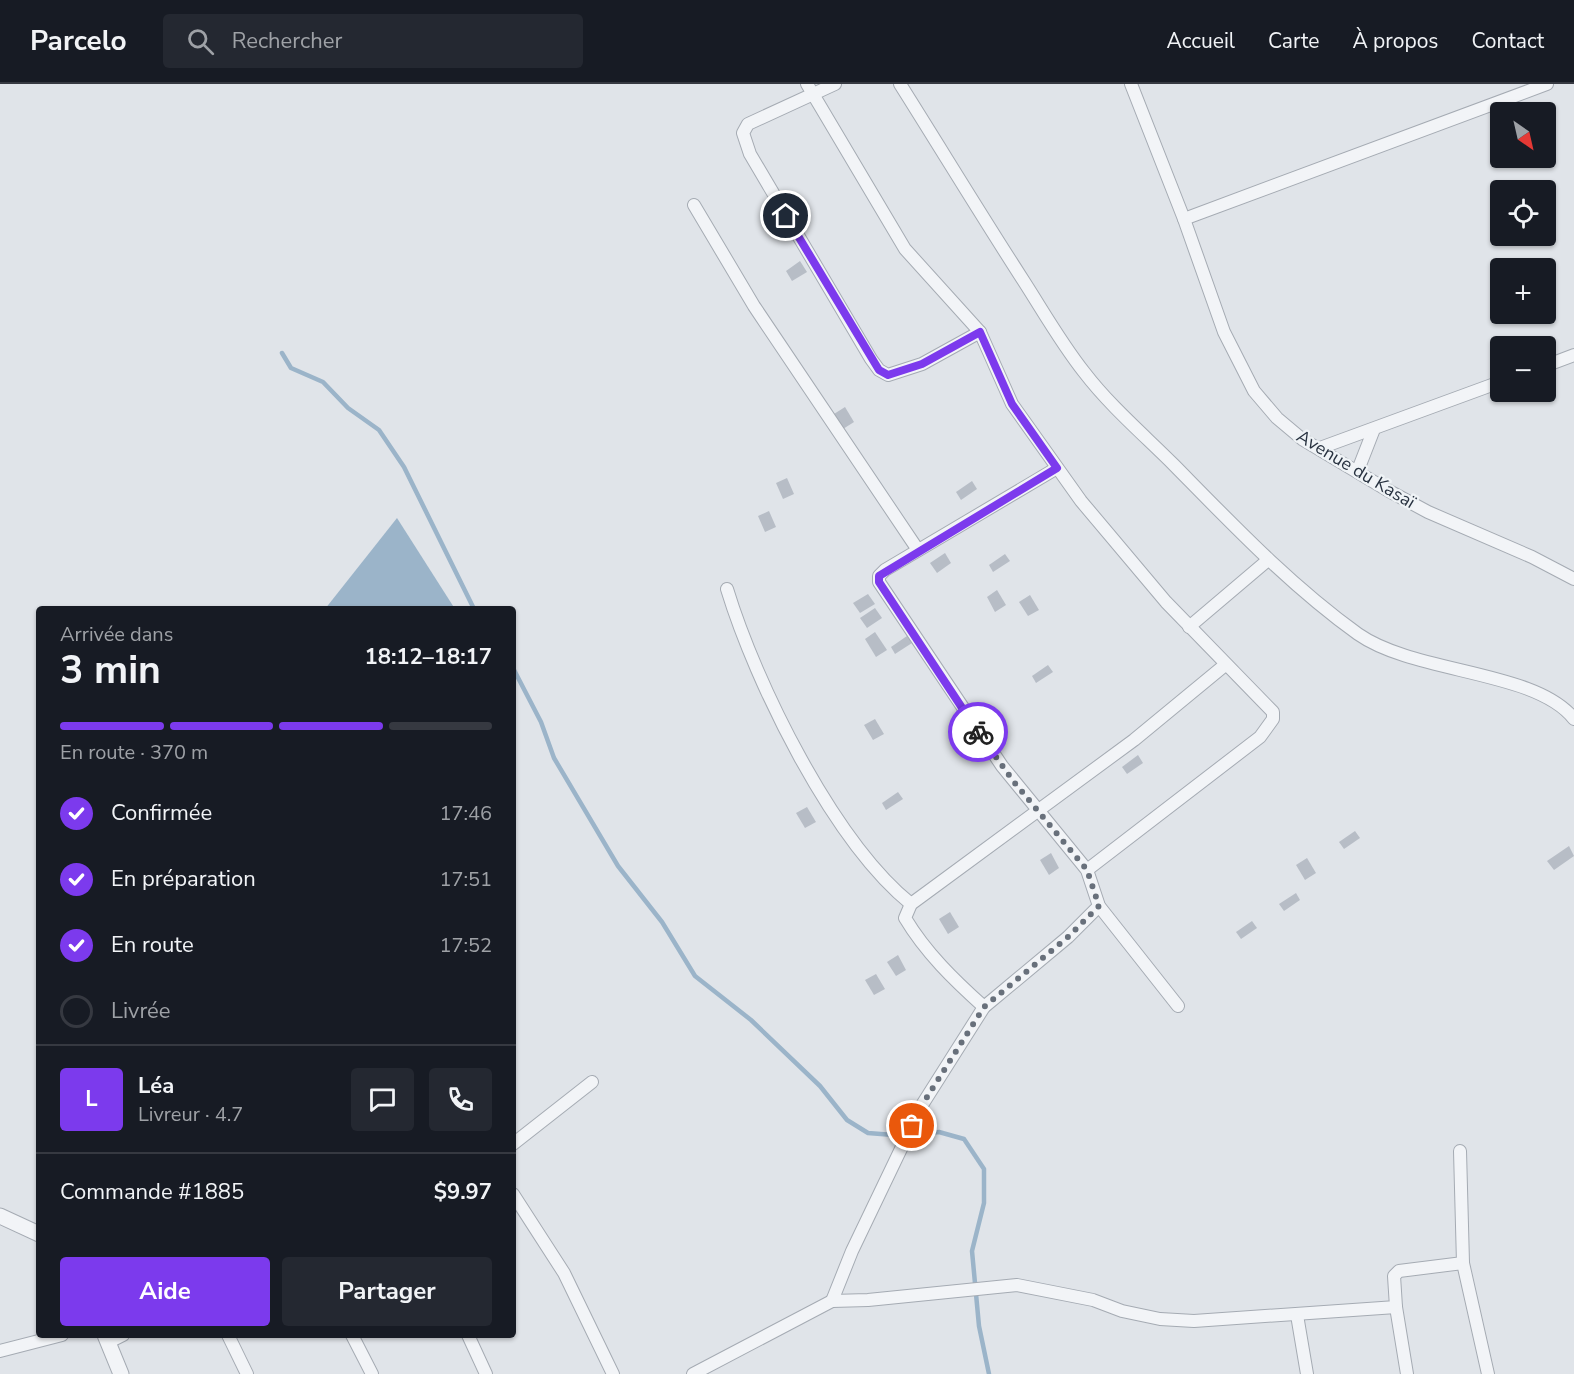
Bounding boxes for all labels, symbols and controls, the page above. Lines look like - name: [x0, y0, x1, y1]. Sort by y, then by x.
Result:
- search box: [163, 14, 583, 68]
- text: Parcelo: [30, 22, 127, 60]
- icon: search: [184, 25, 217, 58]
- text: Rechercher: [232, 26, 342, 56]
- text: Accueil: [1166, 27, 1235, 55]
- text: Carte: [1268, 27, 1319, 55]
- text: À propos: [1352, 27, 1438, 55]
- text: Contact: [1471, 27, 1544, 55]
- north arrow: [1490, 102, 1556, 168]
- map controls: [1490, 102, 1556, 402]
- button: locate: [1490, 180, 1556, 246]
- pin: [760, 190, 811, 241]
- icon: home: [769, 199, 802, 232]
- button: +: [1490, 258, 1556, 324]
- button: −: [1490, 336, 1556, 402]
- street label: Avenue du Kasaï: [1292, 424, 1420, 514]
- text: Arrivée dans: [60, 621, 173, 648]
- text: 18:12–18:17: [364, 642, 492, 672]
- text: 3 min: [60, 644, 161, 697]
- courier: [948, 702, 1008, 762]
- icon: bike: [962, 716, 995, 749]
- text: En route · 370 m: [60, 739, 208, 766]
- icon: check: [60, 797, 93, 830]
- text: Confirmée: [111, 798, 212, 828]
- text: 17:46: [439, 800, 492, 827]
- icon: check: [60, 863, 93, 896]
- text: En préparation: [111, 864, 256, 894]
- text: 17:51: [439, 866, 492, 893]
- icon: check: [60, 929, 93, 962]
- text: En route: [111, 930, 194, 960]
- text: 17:52: [439, 932, 492, 959]
- text: Livrée: [111, 996, 171, 1026]
- button: chat: [351, 1068, 414, 1131]
- button: phone: [429, 1068, 492, 1131]
- text: Léa: [138, 1071, 174, 1101]
- text: L: [85, 1084, 98, 1114]
- pin: [886, 1100, 937, 1151]
- text: Livreur · 4.7: [138, 1101, 243, 1128]
- icon: bag: [895, 1109, 928, 1142]
- text: Commande #1885: [60, 1177, 244, 1207]
- text: $9.97: [434, 1177, 492, 1207]
- button: Aide: [60, 1257, 270, 1326]
- button: Partager: [282, 1257, 492, 1326]

